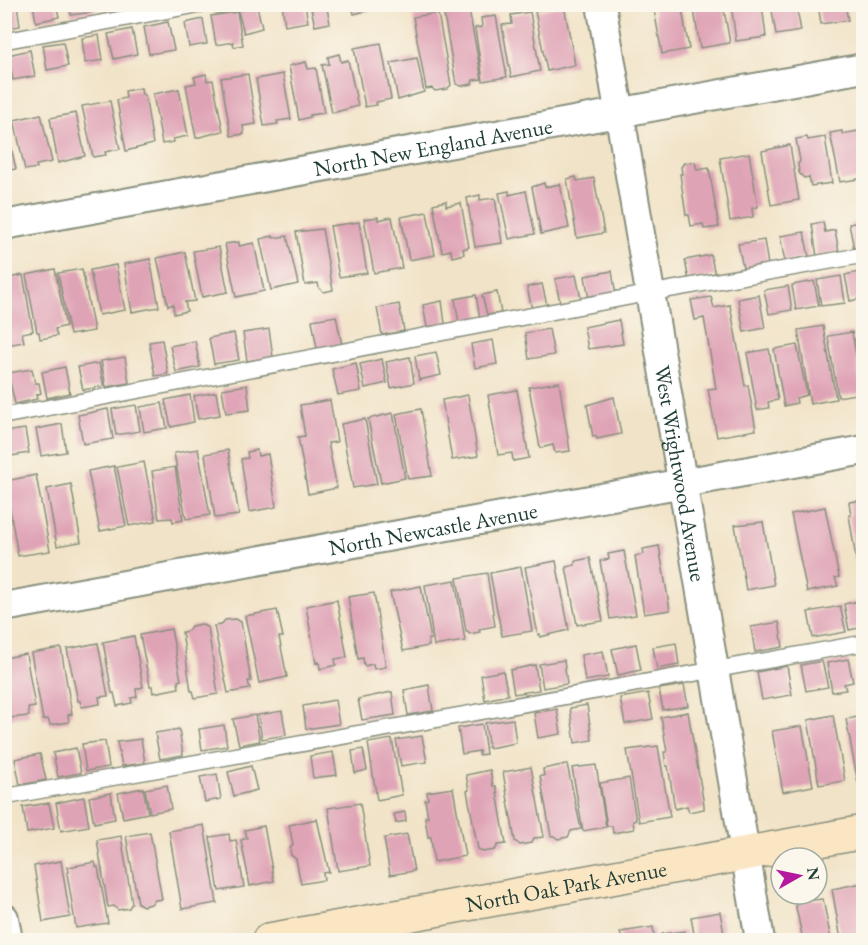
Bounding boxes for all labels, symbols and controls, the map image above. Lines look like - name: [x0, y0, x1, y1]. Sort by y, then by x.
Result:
- street label: North New England Avenue: [311, 111, 555, 183]
- street label: West Wrightwood Avenue: [648, 363, 713, 584]
- street label: North Newcastle Avenue: [326, 496, 540, 562]
- north arrow: [769, 846, 829, 906]
- street label: North Oak Park Avenue: [463, 854, 669, 919]
- text: N: [802, 866, 825, 882]

